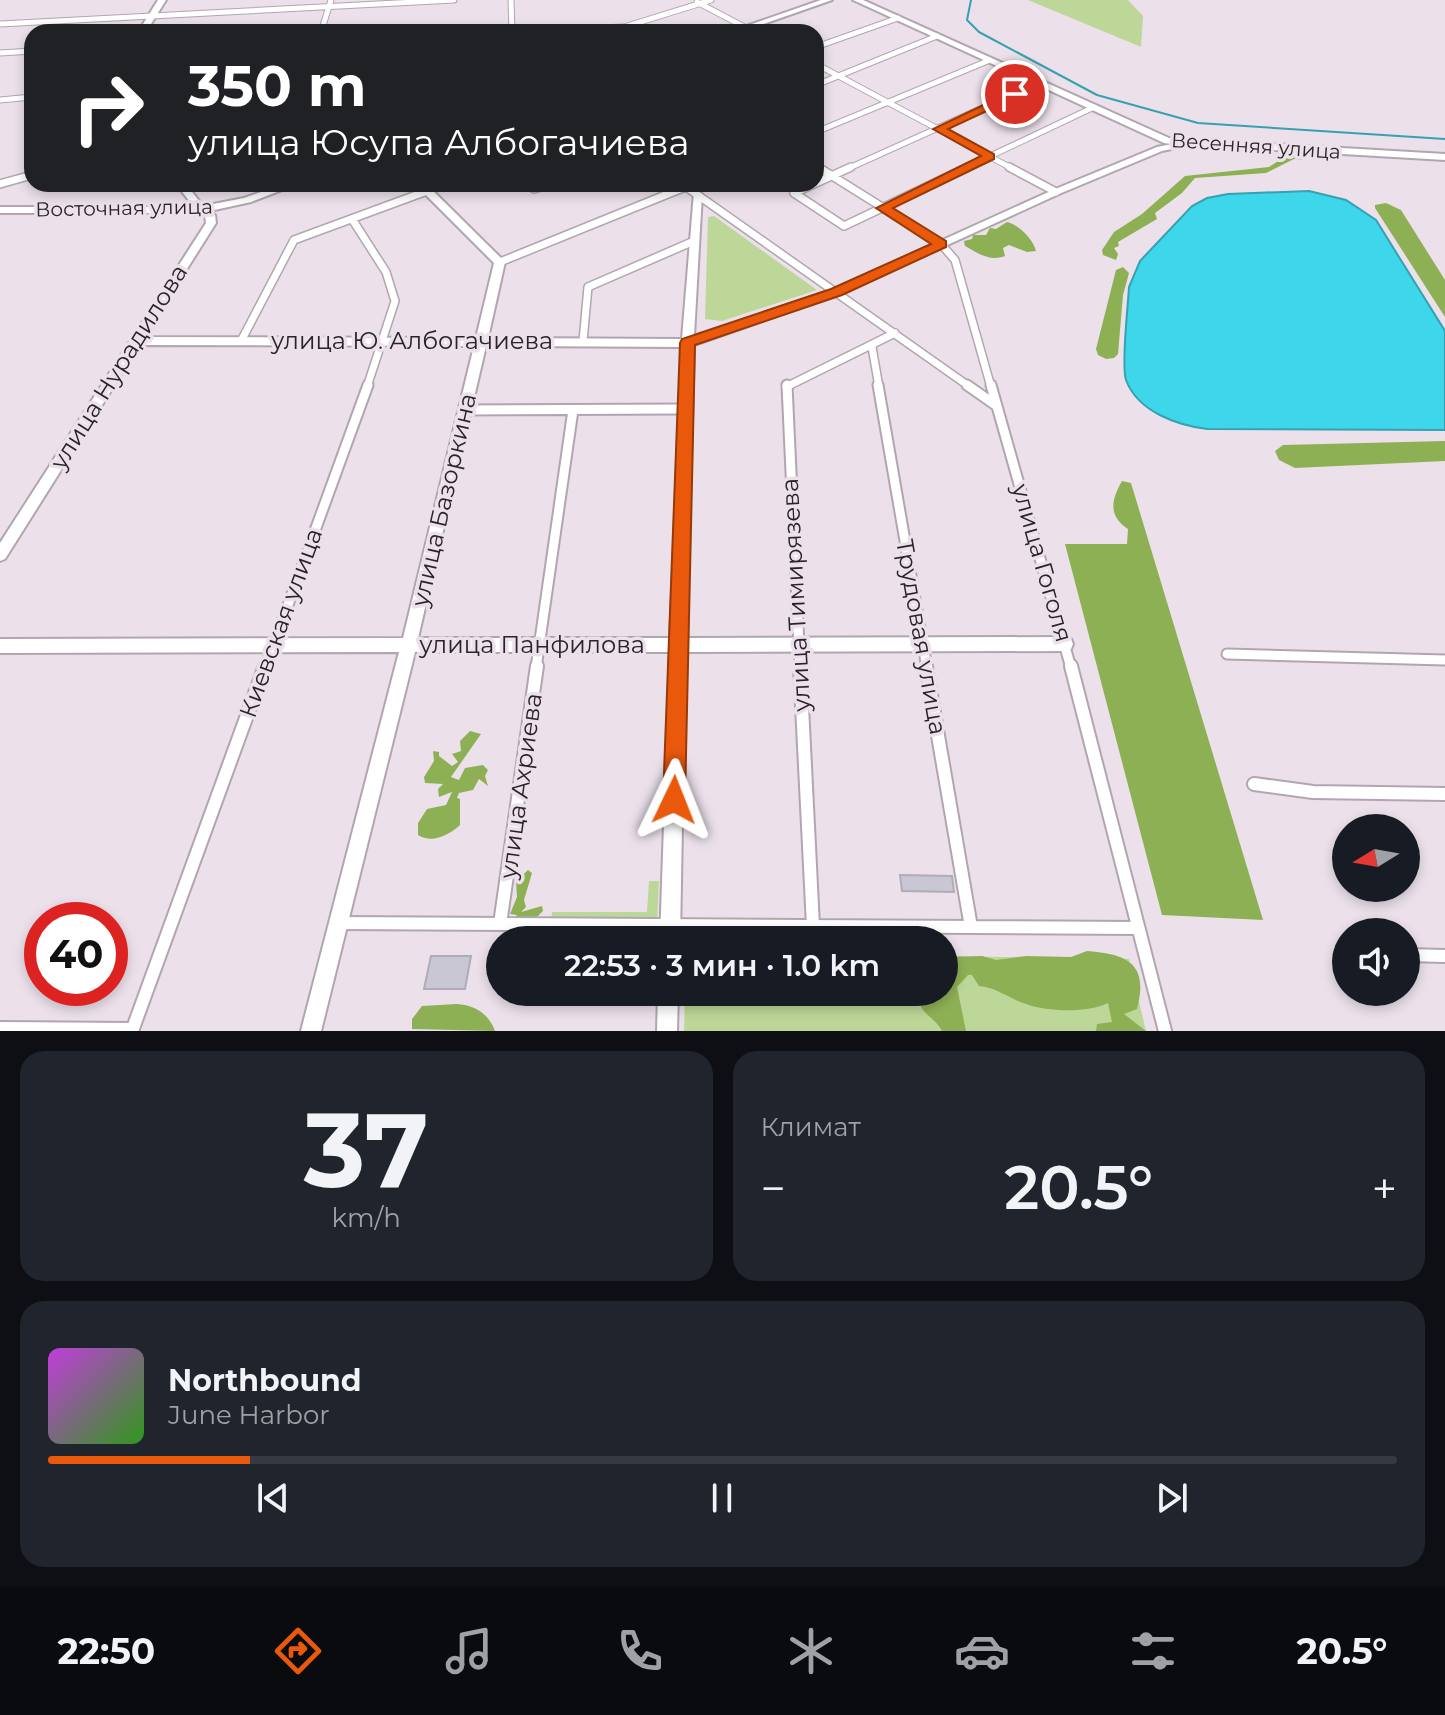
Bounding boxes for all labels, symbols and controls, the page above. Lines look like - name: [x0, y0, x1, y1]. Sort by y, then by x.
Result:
- text: 350 m: [188, 52, 367, 120]
- icon: right: [56, 56, 160, 160]
- pin: [981, 60, 1049, 128]
- icon: arrive: [993, 72, 1037, 116]
- text: улица Юсупа Албогачиева: [188, 120, 690, 164]
- street label: Весенняя улица: [1171, 128, 1341, 164]
- street label: Восточная улица: [35, 194, 213, 222]
- street label: улица Нурадилова: [43, 259, 193, 475]
- street label: улица Ю. Албогачиева: [270, 326, 553, 355]
- street label: улица Базоркина: [405, 391, 482, 610]
- street label: улица Тимирязева: [775, 478, 816, 714]
- street label: улица Гоголя: [1006, 480, 1079, 645]
- street label: Киевская улица: [233, 524, 328, 722]
- street label: Трудовая улица: [890, 537, 953, 737]
- street label: улица Панфилова: [418, 630, 645, 659]
- street label: улица Ахриева: [493, 691, 548, 882]
- position arrow: [632, 758, 716, 842]
- north arrow: [1332, 814, 1420, 902]
- map controls: [1332, 814, 1420, 1006]
- speed limit sign: 40: [24, 902, 128, 1006]
- button: sound: [1332, 918, 1420, 1006]
- text: 22:53 · 3 мин · 1.0 km: [564, 947, 880, 984]
- text: 37: [304, 1086, 429, 1213]
- text: Климат: [761, 1111, 861, 1143]
- text: 20.5°: [1004, 1151, 1153, 1224]
- text: −: [761, 1161, 786, 1215]
- text: +: [1372, 1161, 1397, 1215]
- text: km/h: [332, 1202, 401, 1234]
- text: Northbound: [168, 1362, 362, 1399]
- text: June Harbor: [168, 1399, 330, 1431]
- icon: previous: [251, 1476, 295, 1520]
- icon: pause: [700, 1476, 744, 1520]
- icon: next: [1150, 1476, 1194, 1520]
- icon: directions: [270, 1623, 326, 1679]
- icon: music: [441, 1623, 497, 1679]
- icon: phone: [612, 1623, 668, 1679]
- icon: climate: [783, 1623, 839, 1679]
- icon: car: [954, 1623, 1010, 1679]
- icon: filters: [1125, 1623, 1181, 1679]
- text: 22:50: [58, 1629, 155, 1673]
- text: 20.5°: [1297, 1629, 1387, 1673]

